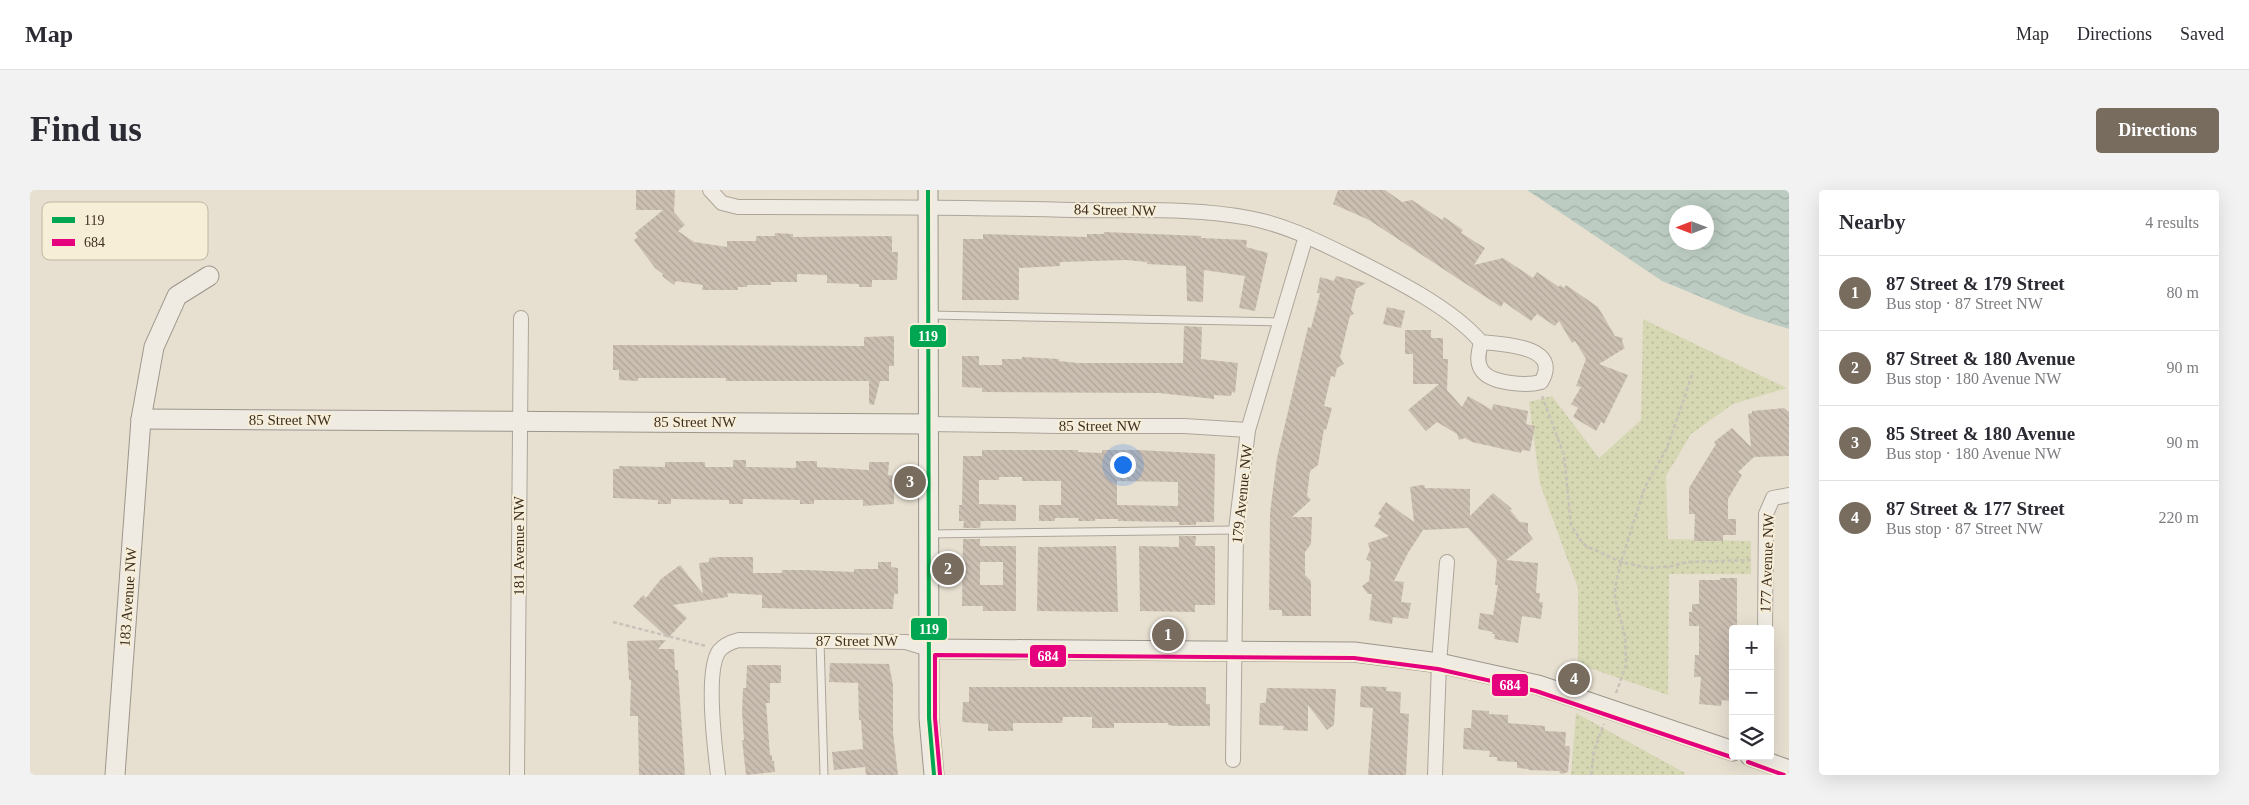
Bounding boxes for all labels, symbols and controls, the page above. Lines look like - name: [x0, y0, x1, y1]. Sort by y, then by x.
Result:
- text: Map: [25, 21, 73, 47]
- text: Map: [2016, 24, 2049, 44]
- text: Directions: [2077, 24, 2152, 44]
- text: Saved: [2180, 24, 2224, 44]
- button: Directions: [2096, 108, 2219, 153]
- text: Find us: [30, 110, 142, 149]
- street label: 84 Street NW: [1074, 201, 1157, 219]
- legend: [42, 202, 208, 260]
- north arrow: [1669, 205, 1714, 250]
- text: Nearby: [1839, 210, 1906, 234]
- text: 119: [84, 213, 104, 228]
- text: 4 results: [2145, 214, 2199, 231]
- text: 684: [84, 235, 105, 250]
- text: 87 Street & 179 Street: [1886, 273, 2065, 294]
- text: 1: [1851, 284, 1859, 301]
- text: 80 m: [2167, 284, 2199, 301]
- text: Bus stop · 87 Street NW: [1886, 295, 2043, 312]
- line badge: 119: [909, 324, 947, 348]
- text: 119: [918, 329, 938, 344]
- text: 87 Street & 180 Avenue: [1886, 348, 2075, 369]
- text: 2: [1851, 359, 1859, 376]
- text: 90 m: [2167, 359, 2199, 376]
- text: Bus stop · 180 Avenue NW: [1886, 370, 2061, 387]
- street label: 85 Street NW: [249, 412, 332, 428]
- street label: 85 Street NW: [654, 414, 737, 430]
- street label: 85 Street NW: [1059, 418, 1142, 434]
- text: 85 Street & 180 Avenue: [1886, 423, 2075, 444]
- text: 3: [1851, 434, 1859, 451]
- text: 90 m: [2167, 434, 2199, 451]
- street label: 179 Avenue NW: [1229, 443, 1255, 544]
- text: Bus stop · 180 Avenue NW: [1886, 445, 2061, 462]
- your location: [1110, 452, 1136, 478]
- pin: 3: [894, 463, 926, 501]
- street label: 181 Avenue NW: [511, 495, 527, 596]
- text: 87 Street & 177 Street: [1886, 498, 2065, 519]
- text: 4: [1851, 509, 1859, 526]
- text: 220 m: [2159, 509, 2199, 526]
- street label: 177 Avenue NW: [1757, 512, 1777, 613]
- text: Bus stop · 87 Street NW: [1886, 520, 2043, 537]
- street label: 183 Avenue NW: [117, 546, 140, 647]
- pin: 2: [932, 550, 964, 588]
- pin: 1: [1152, 616, 1184, 654]
- line badge: 119: [910, 617, 948, 641]
- text: 119: [919, 622, 939, 637]
- map controls: [1729, 625, 1774, 760]
- button: +: [1729, 625, 1774, 670]
- street label: 87 Street NW: [816, 633, 899, 649]
- line badge: 684: [1029, 644, 1067, 668]
- text: 684: [1038, 649, 1059, 664]
- pin: 4: [1558, 660, 1590, 698]
- button: −: [1729, 670, 1774, 715]
- line badge: 684: [1491, 673, 1529, 697]
- text: 684: [1500, 678, 1521, 693]
- button: layers: [1729, 715, 1774, 760]

